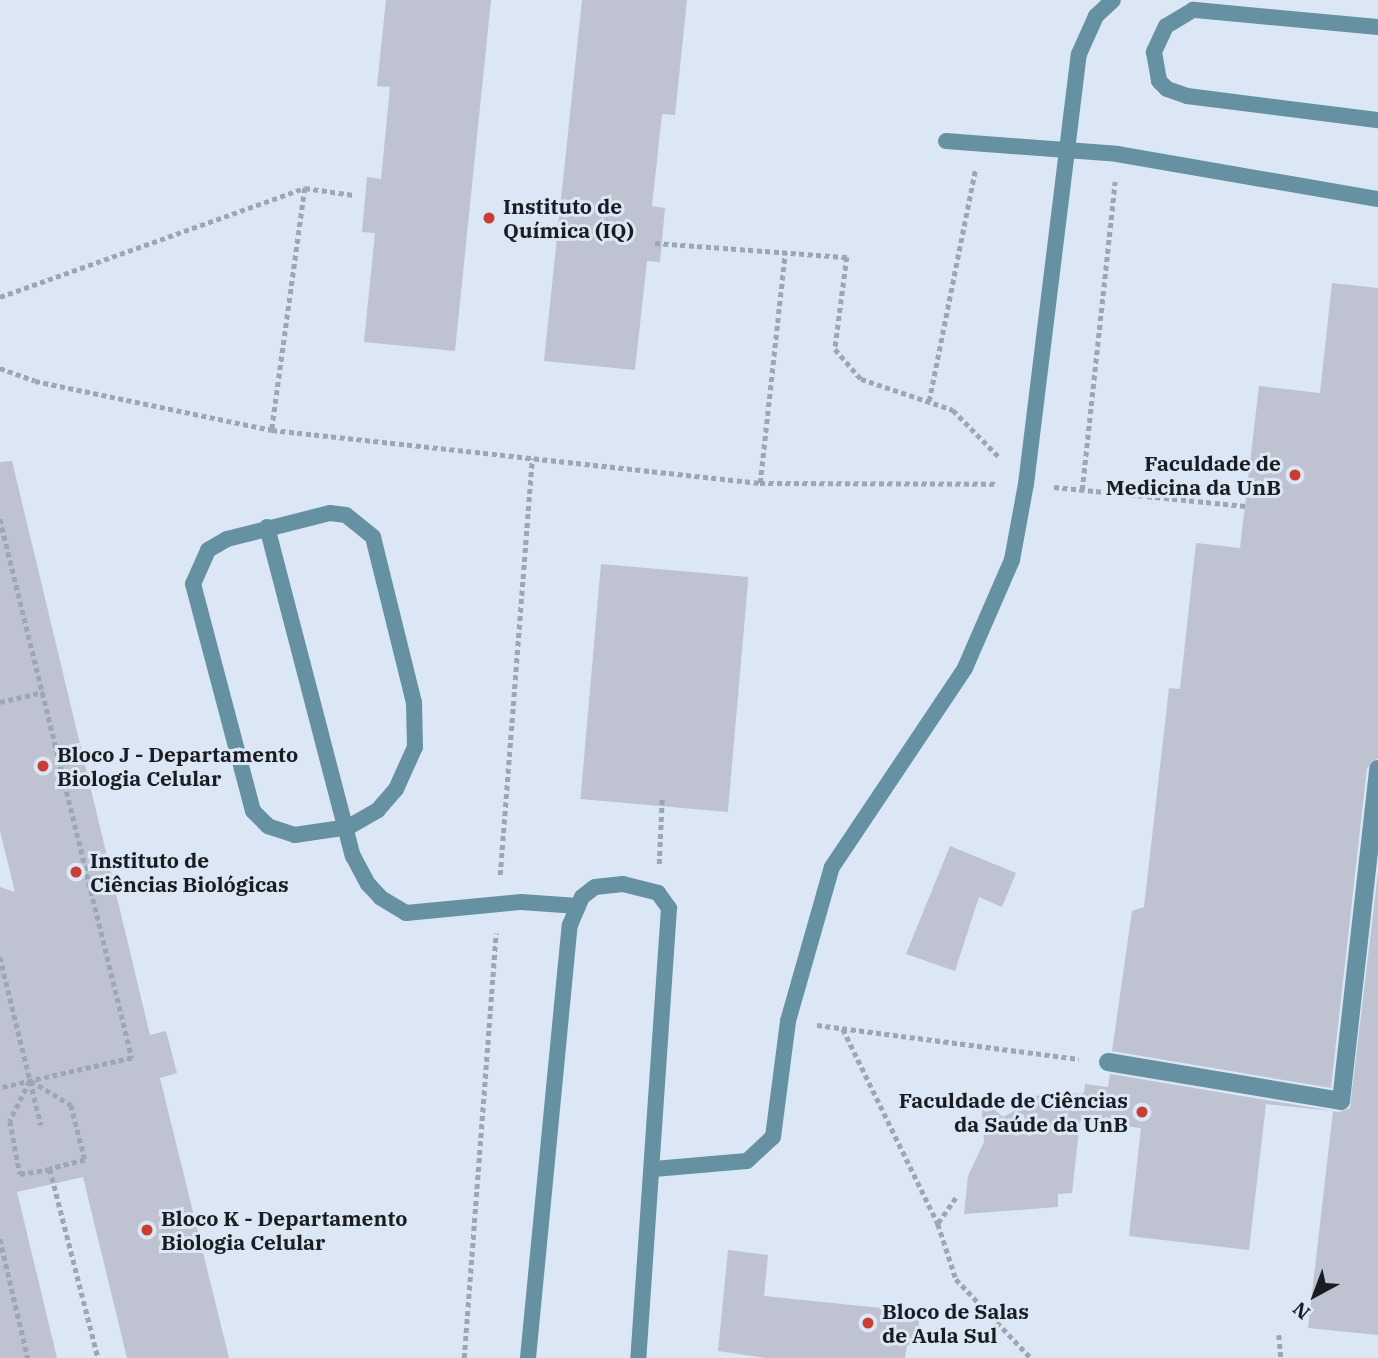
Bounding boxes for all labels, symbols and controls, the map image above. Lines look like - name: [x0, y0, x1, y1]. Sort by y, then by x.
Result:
- place label: Instituto de Química (IQ): [503, 193, 634, 243]
- marker: Instituto de Química (IQ): [481, 210, 497, 226]
- place label: Faculdade de Medicina da UnB: [1106, 450, 1281, 500]
- marker: Faculdade de Medicina da UnB: [1287, 467, 1303, 483]
- place label: Bloco J - Departamento Biologia Celular: [57, 741, 298, 791]
- marker: Bloco J - Departamento Biologia Celular: [35, 758, 51, 774]
- place label: Instituto de Ciências Biológicas: [90, 847, 289, 897]
- marker: Instituto de Ciências Biológicas: [68, 864, 84, 880]
- place label: Faculdade de Ciências da Saúde da UnB: [899, 1087, 1128, 1137]
- marker: Faculdade de Ciências da Saúde da UnB: [1134, 1104, 1150, 1120]
- place label: Bloco K - Departamento Biologia Celular: [161, 1205, 407, 1255]
- marker: Bloco K - Departamento Biologia Celular: [139, 1222, 155, 1238]
- north arrow: [1280, 1260, 1350, 1330]
- text: N: [1288, 1297, 1315, 1325]
- place label: Bloco de Salas de Aula Sul: [882, 1298, 1029, 1348]
- marker: Bloco de Salas de Aula Sul: [860, 1315, 876, 1331]

